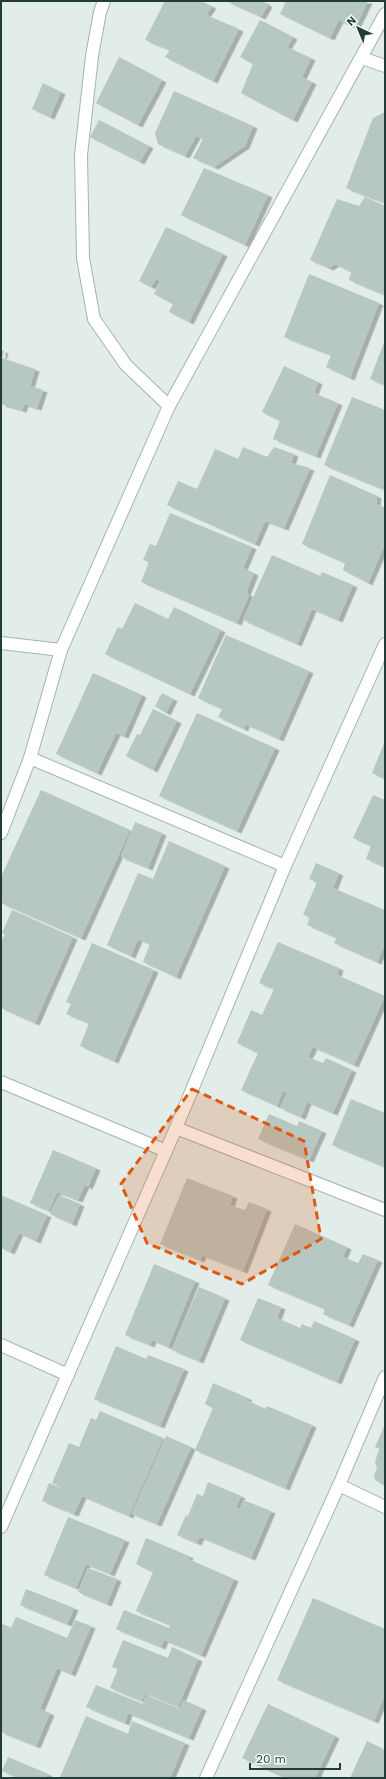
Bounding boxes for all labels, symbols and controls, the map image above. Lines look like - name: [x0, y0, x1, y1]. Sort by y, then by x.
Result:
- north arrow: [338, 8, 378, 48]
- text: N: [344, 14, 359, 29]
- scale bar: [250, 1745, 340, 1771]
- text: 20 m: [256, 1752, 286, 1766]

